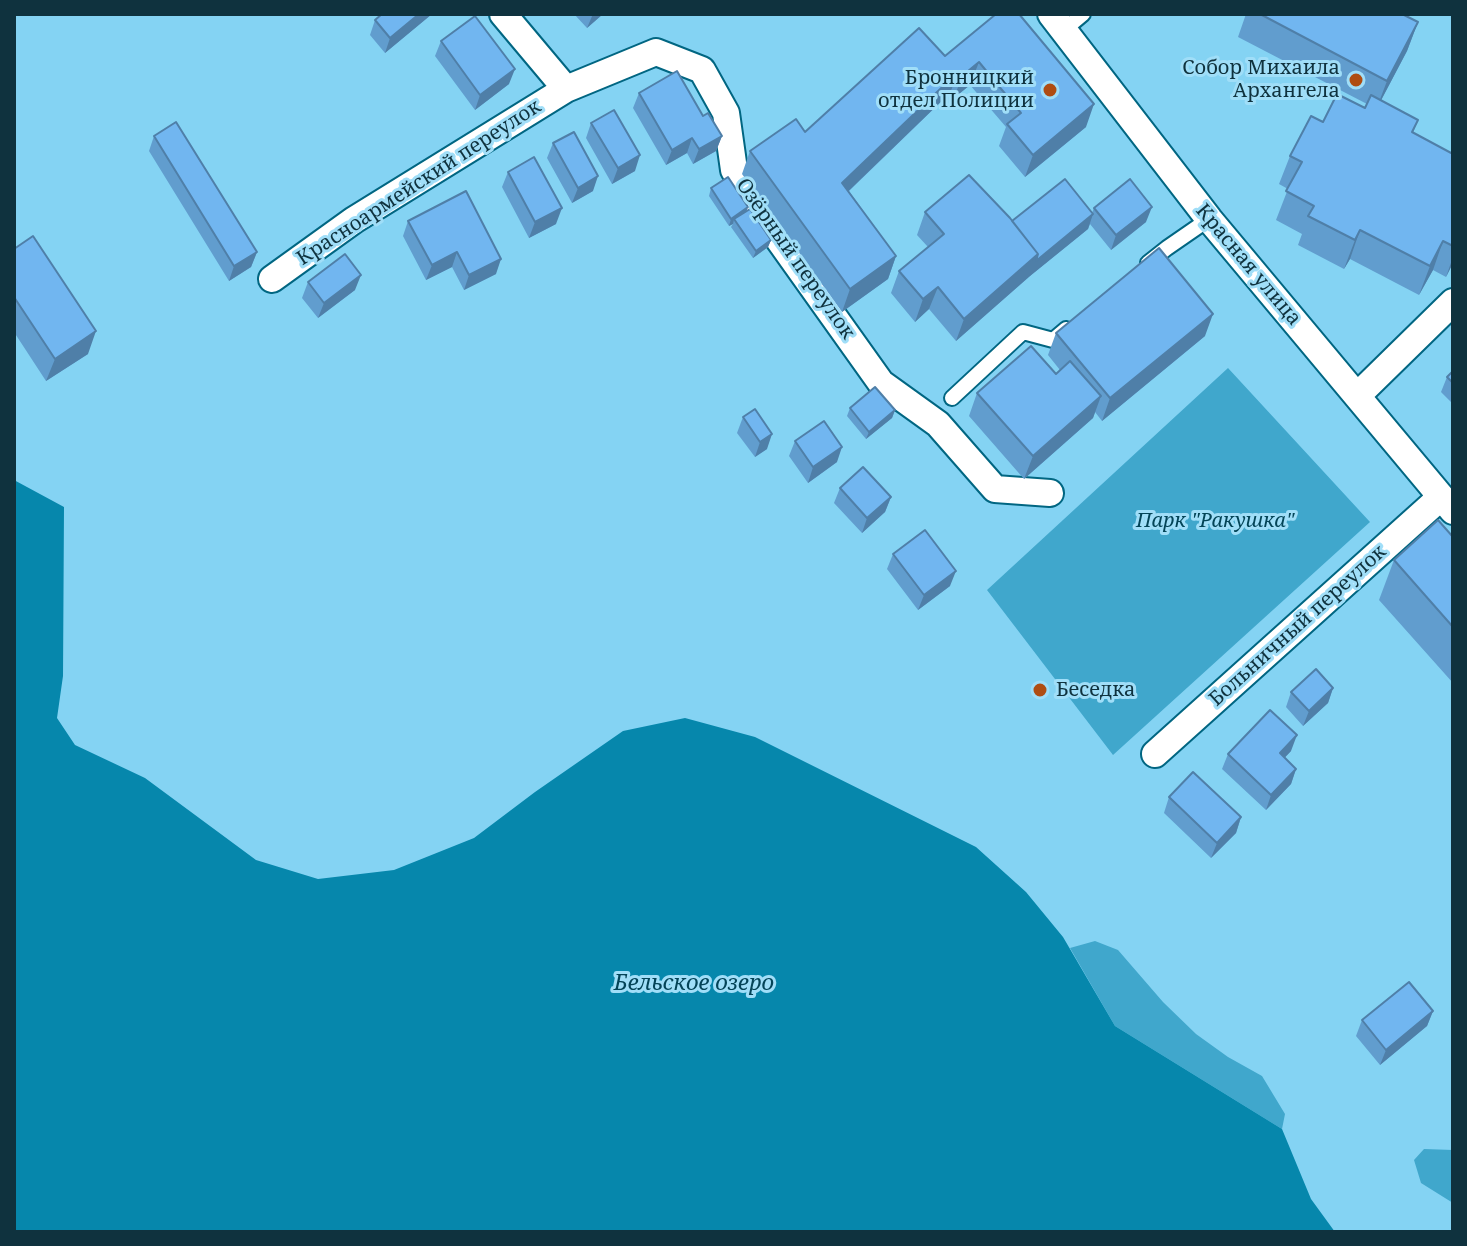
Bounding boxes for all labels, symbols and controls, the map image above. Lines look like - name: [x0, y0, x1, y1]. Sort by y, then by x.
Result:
- place label: Собор Михаила Архангела: [1182, 56, 1340, 103]
- place label: Бронницкий отдел Полиции: [878, 66, 1034, 113]
- marker: Собор Михаила Архангела: [1347, 71, 1365, 89]
- marker: Бронницкий отдел Полиции: [1041, 81, 1059, 99]
- street label: Красноармейский переулок: [293, 95, 545, 271]
- street label: Озёрный переулок: [731, 174, 859, 344]
- street label: Красная улица: [1190, 199, 1306, 331]
- park label: Парк "Ракушка": [1136, 509, 1294, 533]
- street label: Больничный переулок: [1205, 540, 1391, 712]
- place label: Беседка: [1056, 678, 1135, 702]
- marker: Беседка: [1031, 681, 1049, 699]
- water label: Бельское озеро: [614, 971, 774, 997]

